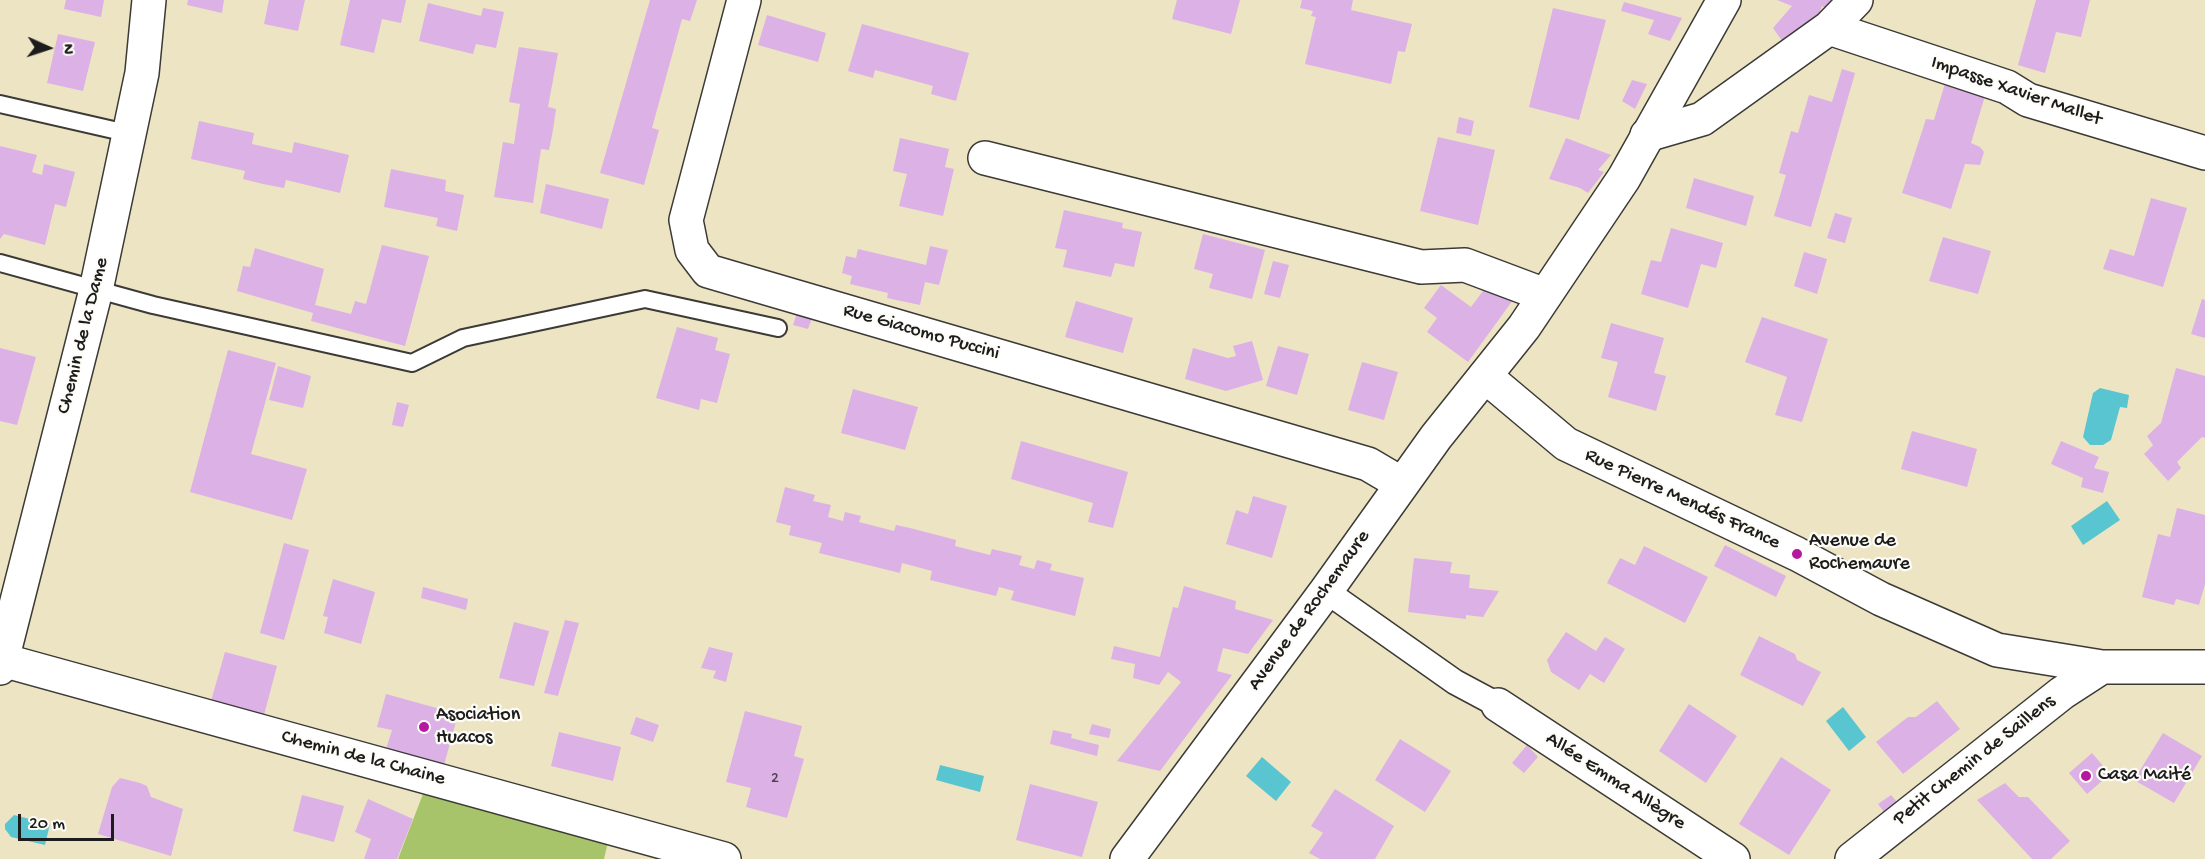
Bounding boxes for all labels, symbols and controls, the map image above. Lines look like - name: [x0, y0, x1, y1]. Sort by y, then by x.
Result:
- north arrow: [18, 18, 78, 78]
- text: N: [57, 43, 76, 55]
- street label: Impasse Xavier Mallet: [1927, 52, 2105, 132]
- street label: Chemin de la Dame: [53, 255, 115, 417]
- street label: Rue Giacomo Puccini: [840, 299, 1002, 367]
- street label: Rue Pierre Mendés France: [1581, 444, 1783, 556]
- street label: Avenue de Rochemaure: [1244, 526, 1376, 696]
- place label: Avenue de Rochemaure: [1809, 530, 1910, 577]
- marker: Avenue de Rochemaure: [1790, 547, 1804, 561]
- street label: Petit Chemin de Saillens: [1889, 690, 2061, 832]
- place label: Asociation Huacos: [436, 704, 520, 751]
- marker: Asociation Huacos: [417, 720, 431, 734]
- street label: Chemin de la Chaine: [278, 726, 448, 792]
- street label: Allée Emma Allègre: [1540, 728, 1690, 836]
- place label: Casa Maité: [2098, 764, 2191, 788]
- marker: Casa Maité: [2079, 769, 2093, 783]
- house number: 2: [771, 770, 779, 790]
- scale bar: [21, 802, 117, 840]
- text: 20 m: [29, 814, 65, 835]

